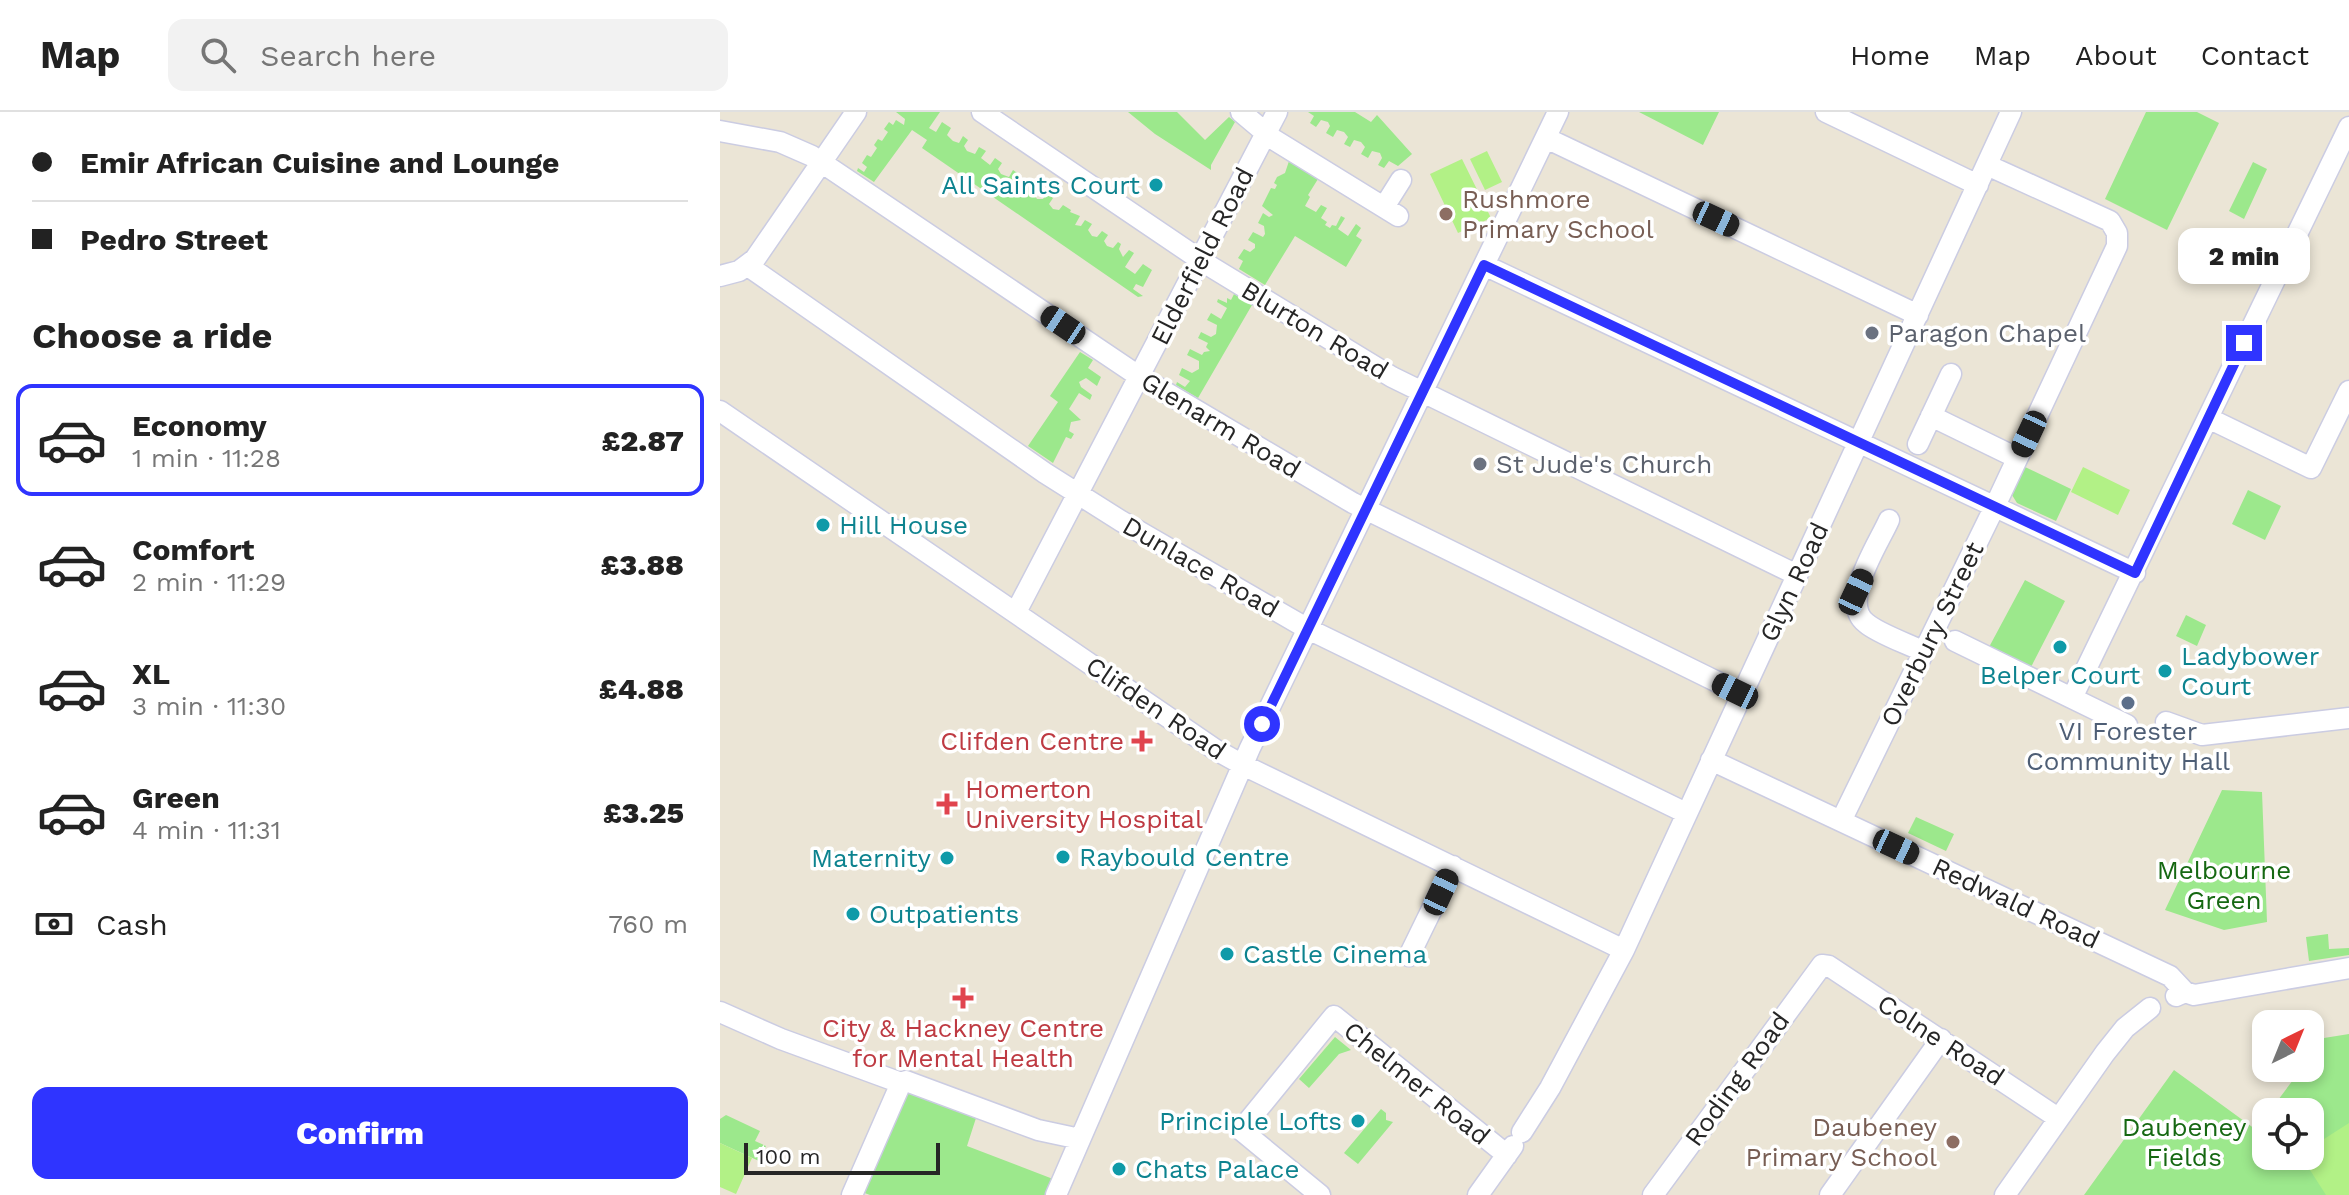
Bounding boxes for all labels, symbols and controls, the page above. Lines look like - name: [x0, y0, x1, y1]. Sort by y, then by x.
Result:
- search box: [168, 19, 728, 91]
- text: Map: [40, 33, 120, 77]
- icon: search: [196, 33, 240, 77]
- text: Search here: [260, 38, 436, 73]
- text: Home: [1850, 39, 1930, 72]
- text: Map: [1974, 39, 2031, 72]
- text: About: [2075, 39, 2157, 72]
- text: Contact: [2201, 39, 2309, 72]
- text: Emir African Cuisine and Lounge: [80, 145, 559, 180]
- street label: Elderfield Road: [1144, 162, 1260, 350]
- place label: All Saints Court: [941, 170, 1140, 200]
- marker: All Saints Court: [1147, 176, 1165, 194]
- place label: Rushmore Primary School: [1462, 184, 1654, 244]
- car: [1689, 198, 1743, 240]
- marker: Rushmore Primary School: [1437, 205, 1455, 223]
- text: Pedro Street: [80, 222, 268, 257]
- callout: 2 min: [2178, 227, 2310, 283]
- text: 2 min: [2209, 241, 2279, 271]
- street label: Blurton Road: [1236, 274, 1394, 386]
- car: [1036, 302, 1090, 348]
- text: Choose a ride: [32, 315, 272, 357]
- place label: Paragon Chapel: [1888, 318, 2086, 348]
- marker: Paragon Chapel: [1863, 324, 1881, 342]
- route end: [2226, 325, 2262, 361]
- street label: Glenarm Road: [1136, 366, 1306, 484]
- icon: car: [36, 404, 108, 476]
- car: [2008, 407, 2050, 461]
- text: Economy: [132, 408, 267, 443]
- text: £2.87: [602, 423, 684, 458]
- text: 1 min · 11:28: [132, 443, 281, 473]
- place label: St Jude's Church: [1496, 449, 1712, 479]
- marker: St Jude's Church: [1471, 455, 1489, 473]
- place label: Hill House: [839, 510, 968, 540]
- street label: Dunlace Road: [1118, 510, 1284, 624]
- marker: Hill House: [814, 516, 832, 534]
- street label: Glyn Road: [1753, 518, 1835, 646]
- icon: car: [36, 528, 108, 600]
- text: Comfort: [132, 532, 254, 567]
- street label: Overbury Street: [1874, 537, 1990, 731]
- text: £3.88: [601, 547, 684, 582]
- car: [1835, 565, 1877, 619]
- text: 2 min · 11:29: [132, 567, 286, 597]
- marker: Belper Court: [2051, 638, 2069, 656]
- place label: Ladybower Court: [2181, 641, 2319, 701]
- street label: Clifden Road: [1080, 650, 1232, 766]
- icon: car: [36, 652, 108, 724]
- text: XL: [132, 656, 170, 691]
- place label: Belper Court: [1980, 660, 2140, 690]
- marker: Ladybower Court: [2156, 662, 2174, 680]
- car: [1708, 670, 1762, 712]
- text: £4.88: [599, 671, 684, 706]
- text: 3 min · 11:30: [132, 691, 286, 721]
- marker: VI Forester Community Hall: [2119, 694, 2137, 712]
- route start: [1244, 706, 1280, 742]
- place label: VI Forester Community Hall: [2026, 716, 2230, 776]
- place label: Clifden Centre: [940, 726, 1124, 756]
- marker: Clifden Centre: [1131, 730, 1153, 752]
- place label: Homerton University Hospital: [965, 774, 1203, 834]
- icon: car: [36, 776, 108, 848]
- text: Green: [132, 780, 220, 815]
- marker: Homerton University Hospital: [936, 793, 958, 815]
- text: £3.25: [603, 795, 684, 830]
- text: 4 min · 11:31: [132, 815, 281, 845]
- car: [1869, 826, 1923, 868]
- place label: Raybould Centre: [1079, 842, 1290, 872]
- place label: Maternity: [811, 843, 932, 873]
- marker: Raybould Centre: [1054, 848, 1072, 866]
- marker: Maternity: [938, 849, 956, 867]
- street label: Redwald Road: [1928, 851, 2104, 955]
- park label: Melbourne Green: [2157, 855, 2291, 915]
- car: [1420, 865, 1462, 919]
- place label: Outpatients: [869, 899, 1019, 929]
- icon: cash: [32, 902, 76, 946]
- marker: Outpatients: [844, 905, 862, 923]
- text: Cash: [96, 907, 168, 942]
- text: 760 m: [608, 909, 688, 939]
- place label: Castle Cinema: [1243, 939, 1428, 969]
- marker: Castle Cinema: [1218, 945, 1236, 963]
- marker: City & Hackney Centre for Mental Health: [952, 987, 974, 1009]
- street label: Colne Road: [1872, 988, 2010, 1092]
- street label: Roding Road: [1678, 1006, 1796, 1152]
- north arrow: [2252, 1010, 2324, 1082]
- map controls: [2252, 1010, 2324, 1170]
- place label: City & Hackney Centre for Mental Health: [822, 1013, 1104, 1073]
- street label: Chelmer Road: [1338, 1015, 1496, 1151]
- button: Confirm: [32, 1087, 688, 1179]
- button: locate: [2252, 1098, 2324, 1170]
- place label: Principle Lofts: [1159, 1106, 1342, 1136]
- marker: Principle Lofts: [1349, 1112, 1367, 1130]
- place label: Daubeney Primary School: [1745, 1112, 1938, 1172]
- park label: Daubeney Fields: [2122, 1112, 2247, 1172]
- marker: Daubeney Primary School: [1944, 1133, 1962, 1151]
- scale bar: [744, 1139, 940, 1175]
- text: 100 m: [756, 1144, 820, 1169]
- place label: Chats Palace: [1135, 1154, 1299, 1184]
- marker: Chats Palace: [1110, 1160, 1128, 1178]

